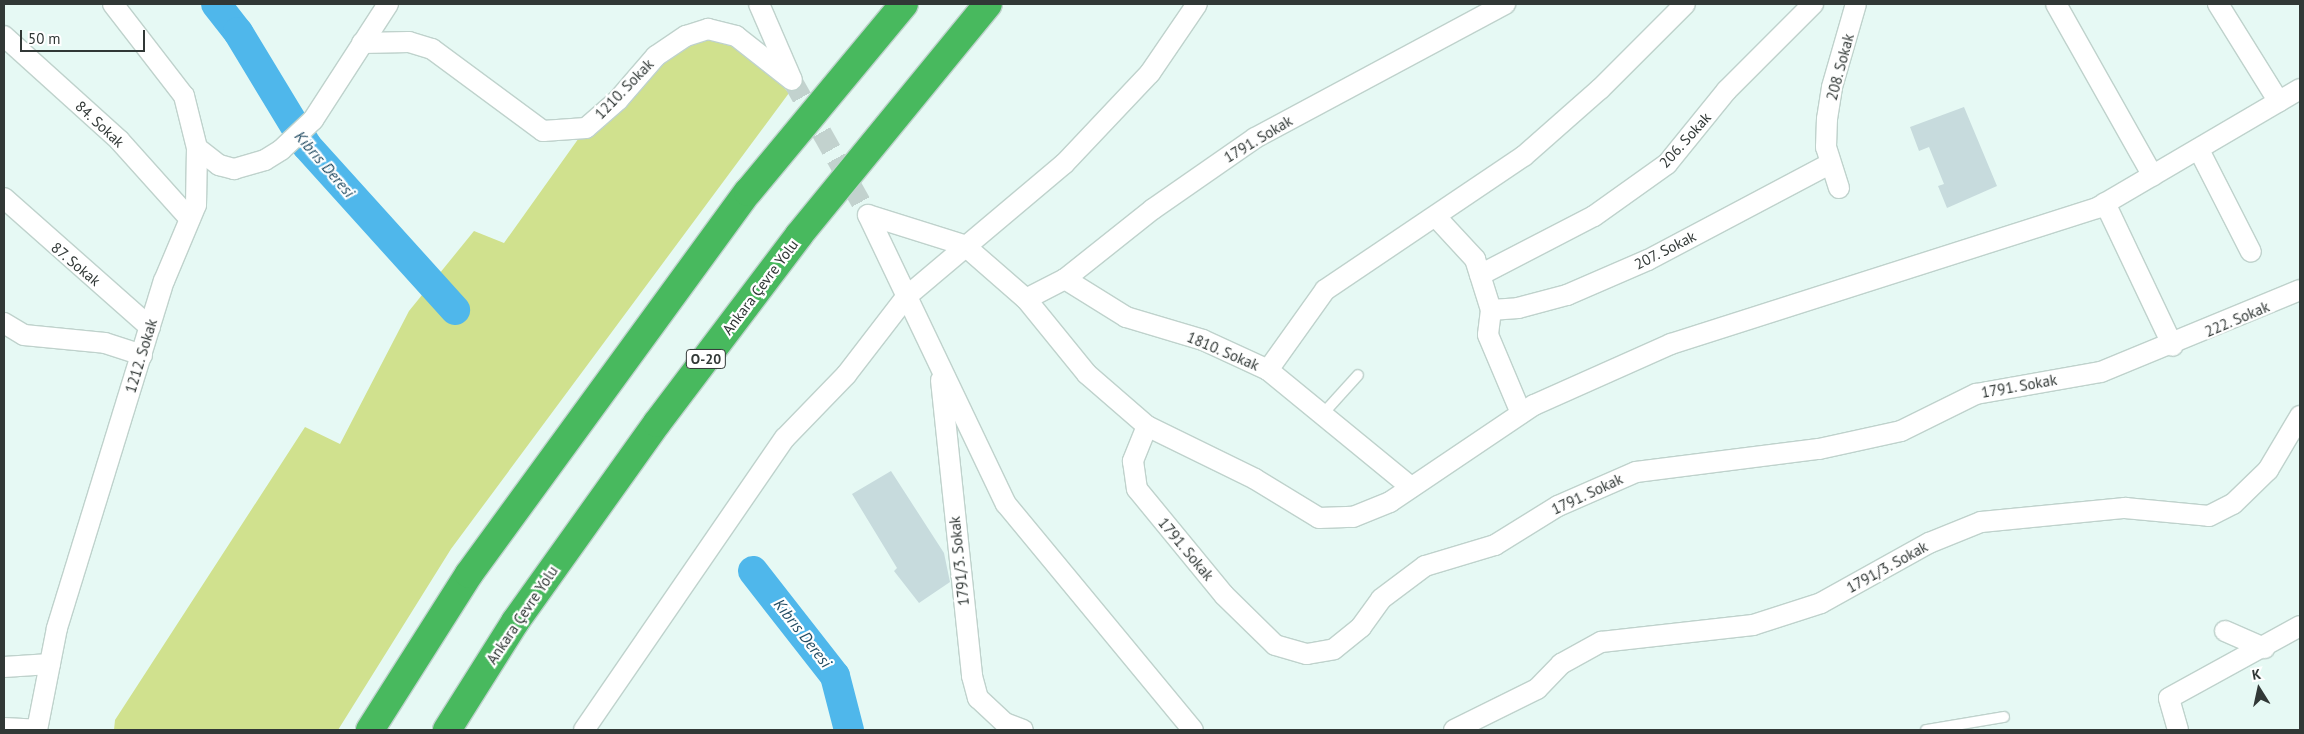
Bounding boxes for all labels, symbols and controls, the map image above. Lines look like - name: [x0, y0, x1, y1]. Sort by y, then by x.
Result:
- scale bar: [22, 20, 148, 52]
- text: 50 m: [28, 29, 61, 48]
- street label: 208. Sokak: [1822, 31, 1858, 103]
- street label: 1210. Sokak: [591, 55, 657, 123]
- street label: 84. Sokak: [71, 96, 129, 152]
- street label: 206. Sokak: [1655, 108, 1715, 172]
- street label: 1791. Sokak: [1220, 111, 1296, 167]
- water label: Kıbrıs Deresi: [291, 127, 359, 201]
- street label: 207. Sokak: [1631, 227, 1699, 273]
- street label: Ankara Çevre Yolu: [718, 236, 802, 338]
- street label: 87. Sokak: [47, 238, 105, 290]
- street label: 222. Sokak: [2201, 297, 2273, 341]
- street label: 1212. Sokak: [121, 316, 161, 396]
- street label: 1810. Sokak: [1184, 328, 1262, 374]
- road number: O-20: [685, 348, 727, 370]
- street label: 1791. Sokak: [1979, 370, 2059, 402]
- street label: 1791. Sokak: [1548, 469, 1626, 519]
- street label: 1791. Sokak: [1154, 513, 1218, 585]
- street label: 1791/3. Sokak: [945, 515, 973, 607]
- street label: 1791/3. Sokak: [1843, 537, 1931, 597]
- street label: Ankara Çevre Yolu: [482, 562, 562, 668]
- water label: Kıbrıs Deresi: [770, 595, 836, 671]
- north arrow: [2234, 664, 2284, 714]
- text: K: [2251, 665, 2262, 684]

